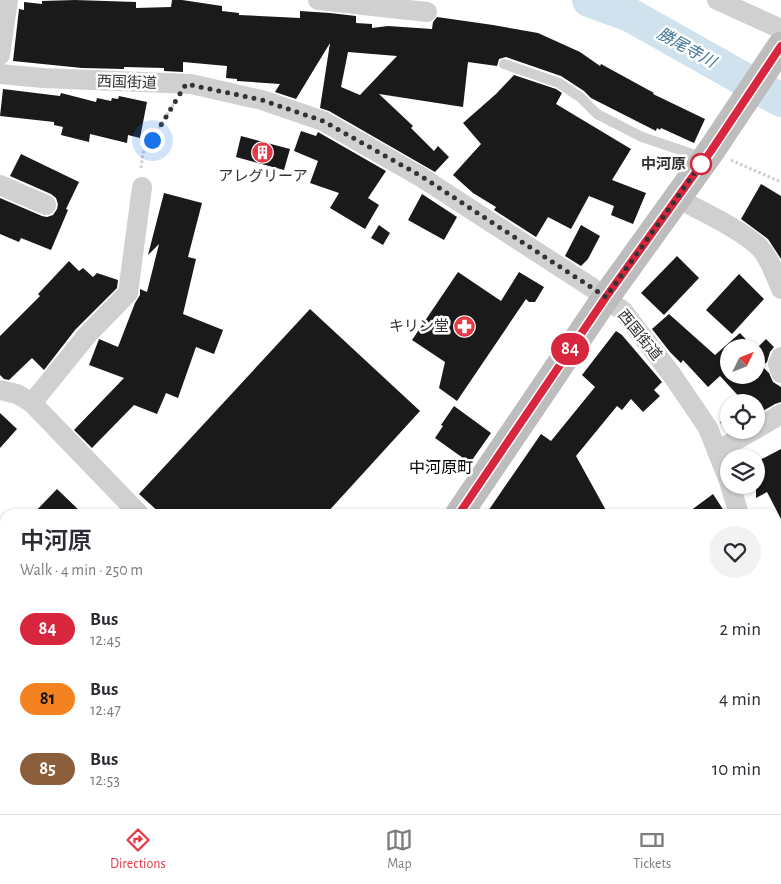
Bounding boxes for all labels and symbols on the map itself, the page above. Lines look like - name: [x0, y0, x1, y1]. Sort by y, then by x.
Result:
- water label: 勝尾寺川: [655, 24, 721, 71]
- street label: 西国街道: [97, 73, 157, 91]
- your location: [140, 128, 165, 153]
- building icon: アレグリーア: [251, 141, 275, 165]
- marker: 中河原: [690, 153, 712, 175]
- place label: 中河原: [641, 156, 686, 172]
- place label: アレグリーア: [218, 168, 308, 184]
- street label: 西国街道: [615, 307, 665, 363]
- pharmacy icon: キリン堂: [453, 314, 477, 338]
- place label: キリン堂: [389, 318, 449, 334]
- line badge: 84: [548, 333, 592, 365]
- north arrow: [720, 339, 765, 384]
- district label: 中河原町: [409, 459, 473, 476]

